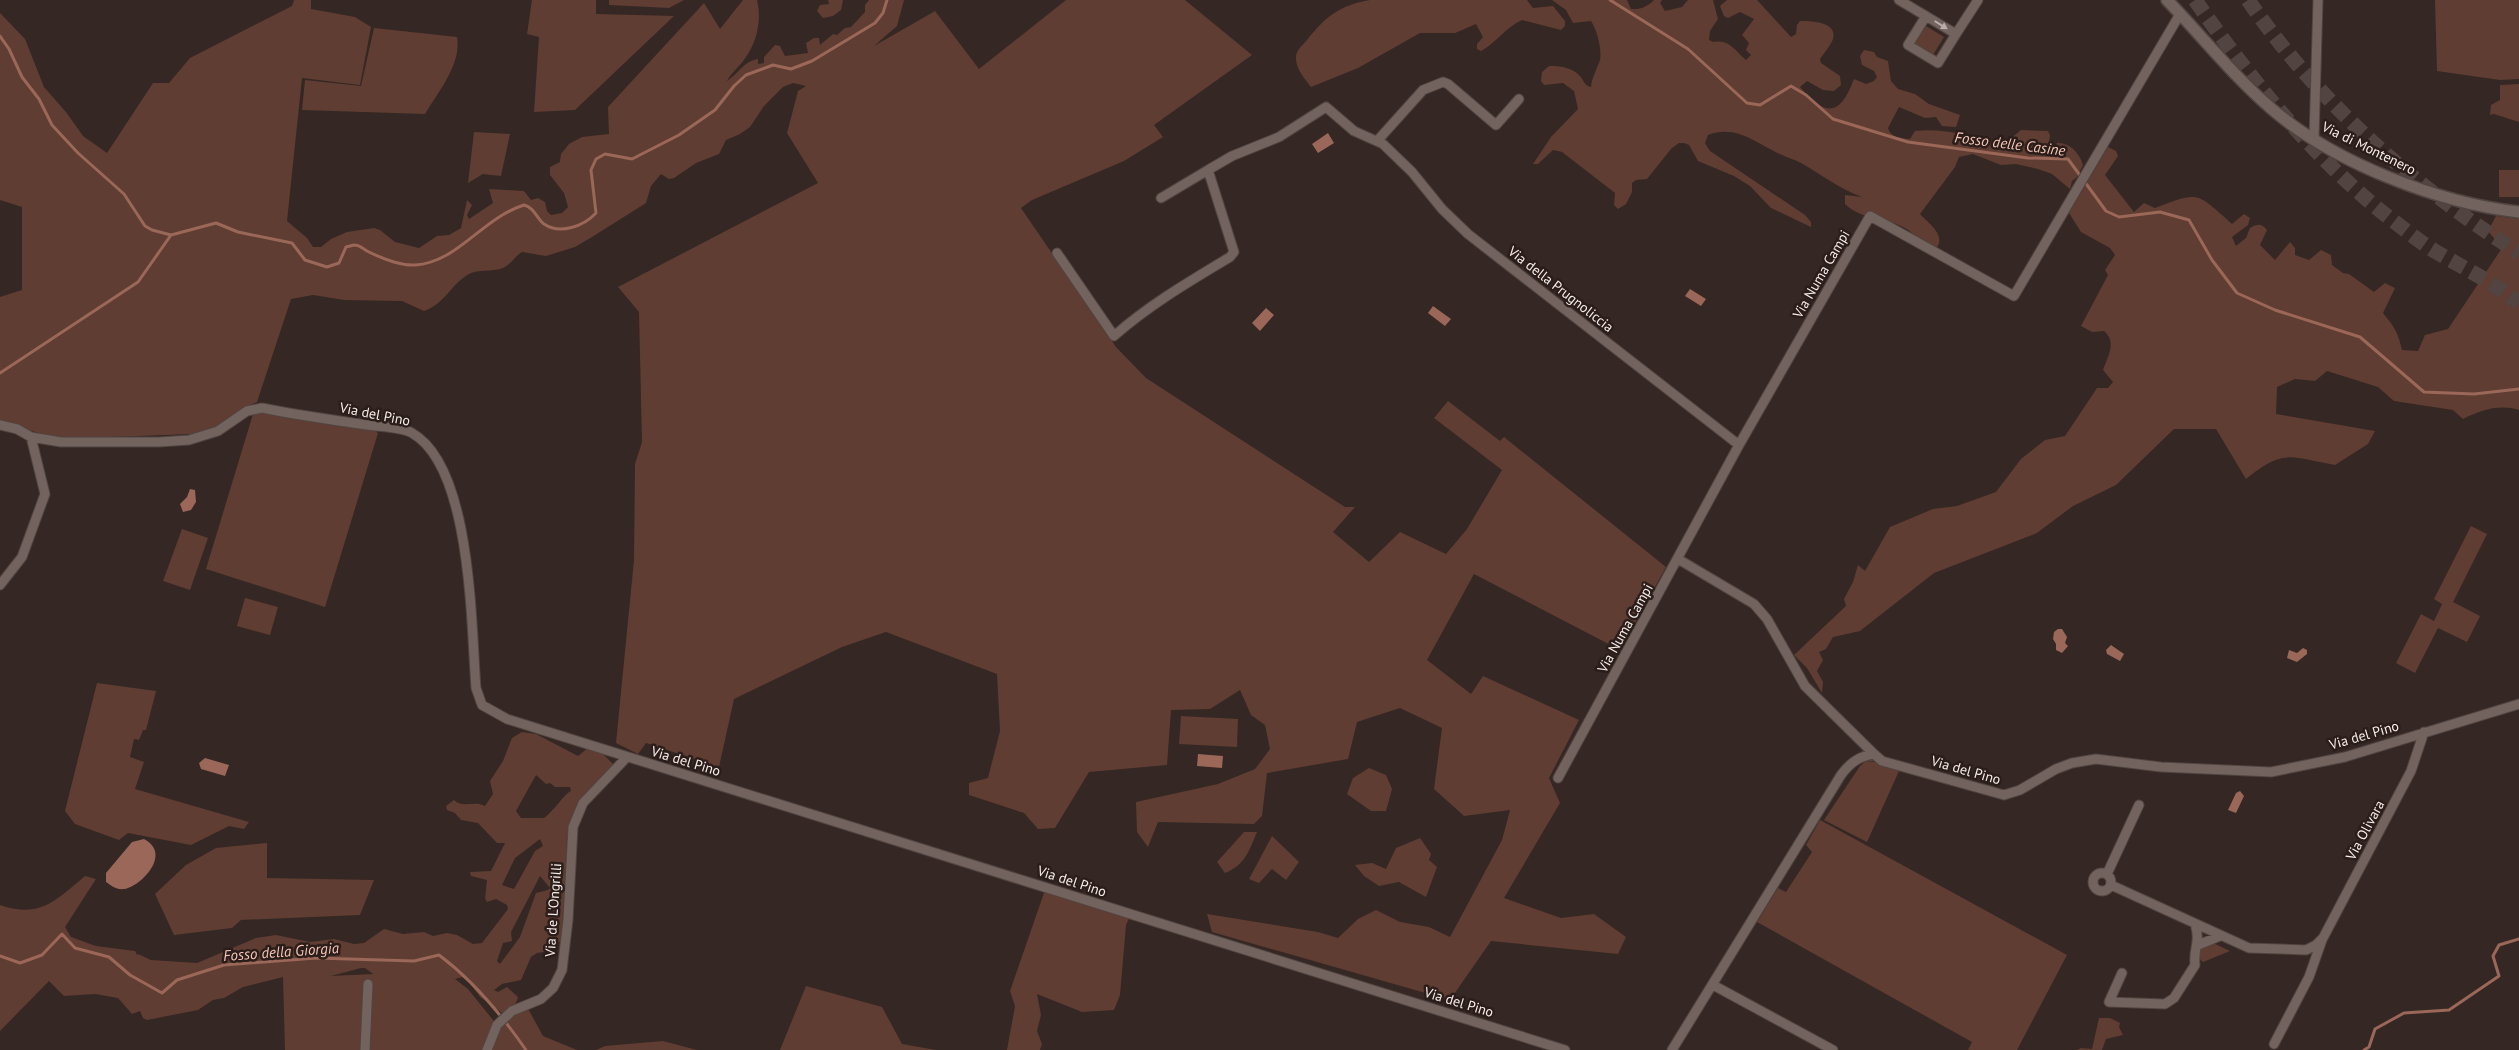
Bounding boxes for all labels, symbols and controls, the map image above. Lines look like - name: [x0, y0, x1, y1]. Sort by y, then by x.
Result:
- one-way arrow: [1934, 20, 1947, 30]
- street label: Via di Montenero: [2318, 117, 2419, 179]
- water label: Fosso delle Casine: [1954, 127, 2067, 160]
- street label: Via Numa Campi: [1788, 227, 1853, 322]
- street label: Via della Prugnoliccia: [1504, 242, 1617, 336]
- street label: Via del Pino: [337, 398, 412, 430]
- street label: Via Numa Campi: [1593, 580, 1657, 676]
- street label: Via del Pino: [2326, 716, 2401, 754]
- street label: Via del Pino: [648, 742, 723, 780]
- street label: Via del Pino: [1928, 751, 2003, 789]
- street label: Via Olivara: [2341, 797, 2388, 864]
- street label: Via del Pino: [1034, 861, 1109, 901]
- street label: Via de L'Ongrilli: [541, 863, 565, 958]
- water label: Fosso della Giorgia: [222, 938, 340, 965]
- street label: Via del Pino: [1421, 983, 1496, 1021]

